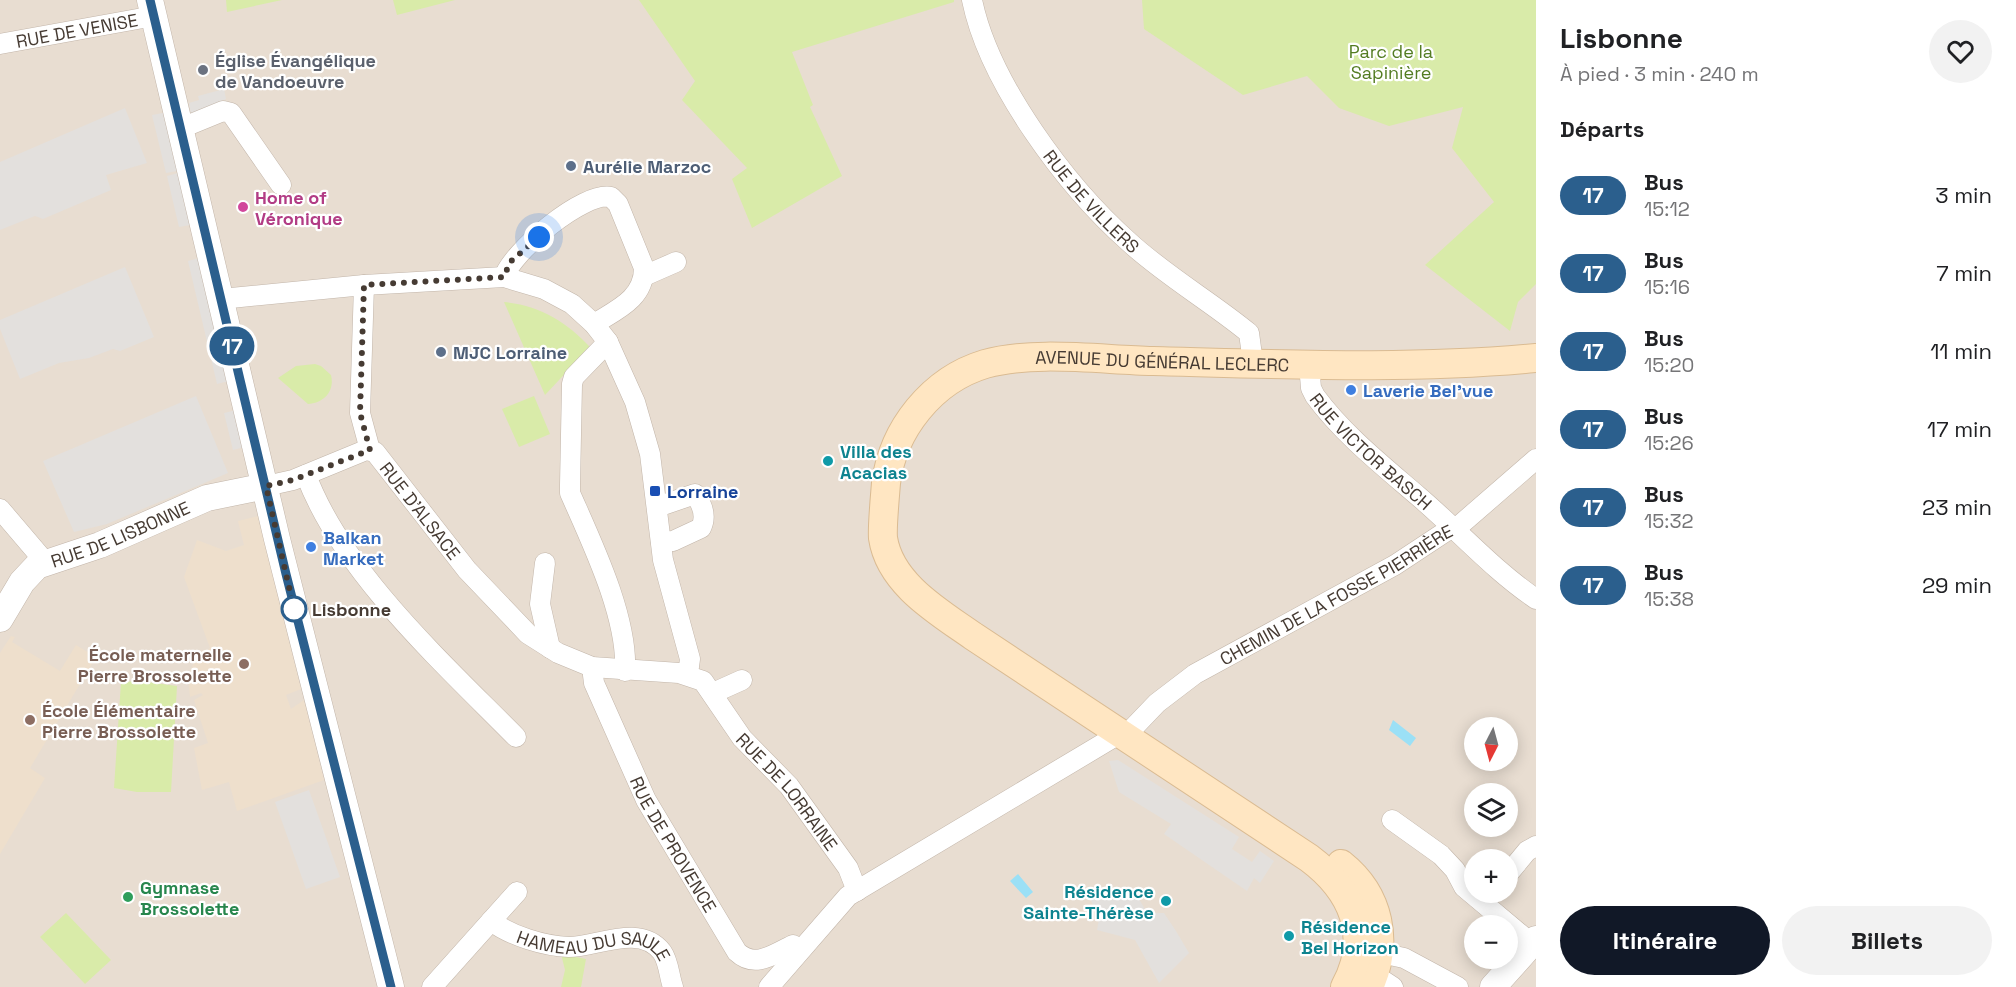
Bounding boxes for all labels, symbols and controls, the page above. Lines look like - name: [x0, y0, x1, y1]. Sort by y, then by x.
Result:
- street label: RUE DE VENISE: [14, 8, 140, 52]
- text: Lisbonne: [1560, 20, 1683, 56]
- button: heart: [1929, 20, 1992, 83]
- park label: Parc de la Sapinière: [1349, 40, 1433, 84]
- place label: Église Évangélique de Vandoeuvre: [215, 49, 376, 93]
- text: À pied · 3 min · 240 m: [1560, 61, 1759, 87]
- marker: Église Évangélique de Vandoeuvre: [196, 63, 210, 77]
- text: Départs: [1560, 115, 1644, 143]
- street label: RUE DE VILLERS: [1039, 145, 1145, 258]
- place label: Aurélie Marzoc: [583, 155, 711, 178]
- marker: Aurélie Marzoc: [564, 159, 578, 173]
- text: Bus: [1644, 168, 1684, 196]
- text: 3 min: [1935, 181, 1992, 209]
- text: 17: [1582, 182, 1604, 209]
- place label: Home of Véronique: [255, 186, 343, 230]
- text: 15:12: [1644, 196, 1690, 222]
- marker: Home of Véronique: [236, 200, 250, 214]
- your location: [524, 222, 554, 252]
- text: Bus: [1644, 246, 1684, 274]
- text: 7 min: [1936, 259, 1992, 287]
- text: 17: [1582, 260, 1604, 287]
- text: 15:16: [1644, 274, 1690, 300]
- text: Bus: [1644, 324, 1684, 352]
- line badge: 17: [205, 326, 259, 366]
- text: 17: [221, 333, 243, 360]
- text: 11 min: [1930, 337, 1992, 365]
- text: 17: [1582, 338, 1604, 365]
- place label: MJC Lorraine: [453, 341, 567, 364]
- marker: MJC Lorraine: [434, 345, 448, 359]
- street label: AVENUE DU GÉNÉRAL LECLERC: [1035, 345, 1290, 376]
- text: 15:20: [1644, 352, 1694, 378]
- place label: Laverie Bel'vue: [1363, 379, 1493, 402]
- marker: Laverie Bel'vue: [1344, 383, 1358, 397]
- street label: RUE VICTOR BASCH: [1305, 388, 1437, 515]
- text: Bus: [1644, 402, 1684, 430]
- text: 17 min: [1927, 415, 1992, 443]
- text: 17: [1582, 416, 1604, 443]
- text: 15:26: [1644, 430, 1694, 456]
- place label: Villa des Acacias: [840, 440, 912, 484]
- marker: Villa des Acacias: [821, 454, 835, 468]
- street label: RUE D'ALSACE: [375, 457, 466, 564]
- place label: Lorraine: [667, 480, 738, 503]
- text: Bus: [1644, 480, 1684, 508]
- marker: Lorraine: [648, 484, 662, 498]
- text: 23 min: [1922, 493, 1992, 521]
- text: 17: [1582, 494, 1604, 521]
- street label: RUE DE LISBONNE: [48, 496, 193, 572]
- text: 15:32: [1644, 508, 1694, 534]
- street label: CHEMIN DE LA FOSSE PIERRIÈRE: [1215, 519, 1456, 670]
- place label: Balkan Market: [323, 526, 384, 570]
- marker: Balkan Market: [304, 540, 318, 554]
- text: Bus: [1644, 558, 1684, 586]
- text: 29 min: [1922, 571, 1992, 599]
- text: 17: [1582, 572, 1604, 599]
- text: 15:38: [1644, 586, 1694, 612]
- marker: Lisbonne: [281, 596, 307, 622]
- place label: Lisbonne: [312, 598, 391, 621]
- place label: École maternelle Pierre Brossolette: [78, 643, 232, 687]
- marker: École maternelle Pierre Brossolette: [237, 657, 251, 671]
- place label: École Élémentaire Pierre Brossolette: [42, 699, 196, 743]
- marker: École Élémentaire Pierre Brossolette: [23, 713, 37, 727]
- north arrow: [1464, 717, 1518, 771]
- map controls: [1464, 717, 1518, 969]
- street label: RUE DE LORRAINE: [732, 728, 843, 855]
- street label: RUE DE PROVENCE: [625, 772, 722, 916]
- button: layers: [1464, 783, 1518, 837]
- button: +: [1464, 849, 1518, 903]
- place label: Gymnase Brossolette: [140, 876, 239, 920]
- place label: Résidence Sainte-Thérèse: [1023, 880, 1154, 924]
- marker: Gymnase Brossolette: [121, 890, 135, 904]
- marker: Résidence Sainte-Thérèse: [1159, 894, 1173, 908]
- button: Itinéraire: [1560, 906, 1770, 975]
- button: Billets: [1782, 906, 1992, 975]
- place label: Résidence Bel Horizon: [1301, 915, 1399, 959]
- button: −: [1464, 915, 1518, 969]
- street label: HAMEAU DU SAULE: [514, 925, 676, 965]
- marker: Résidence Bel Horizon: [1282, 929, 1296, 943]

